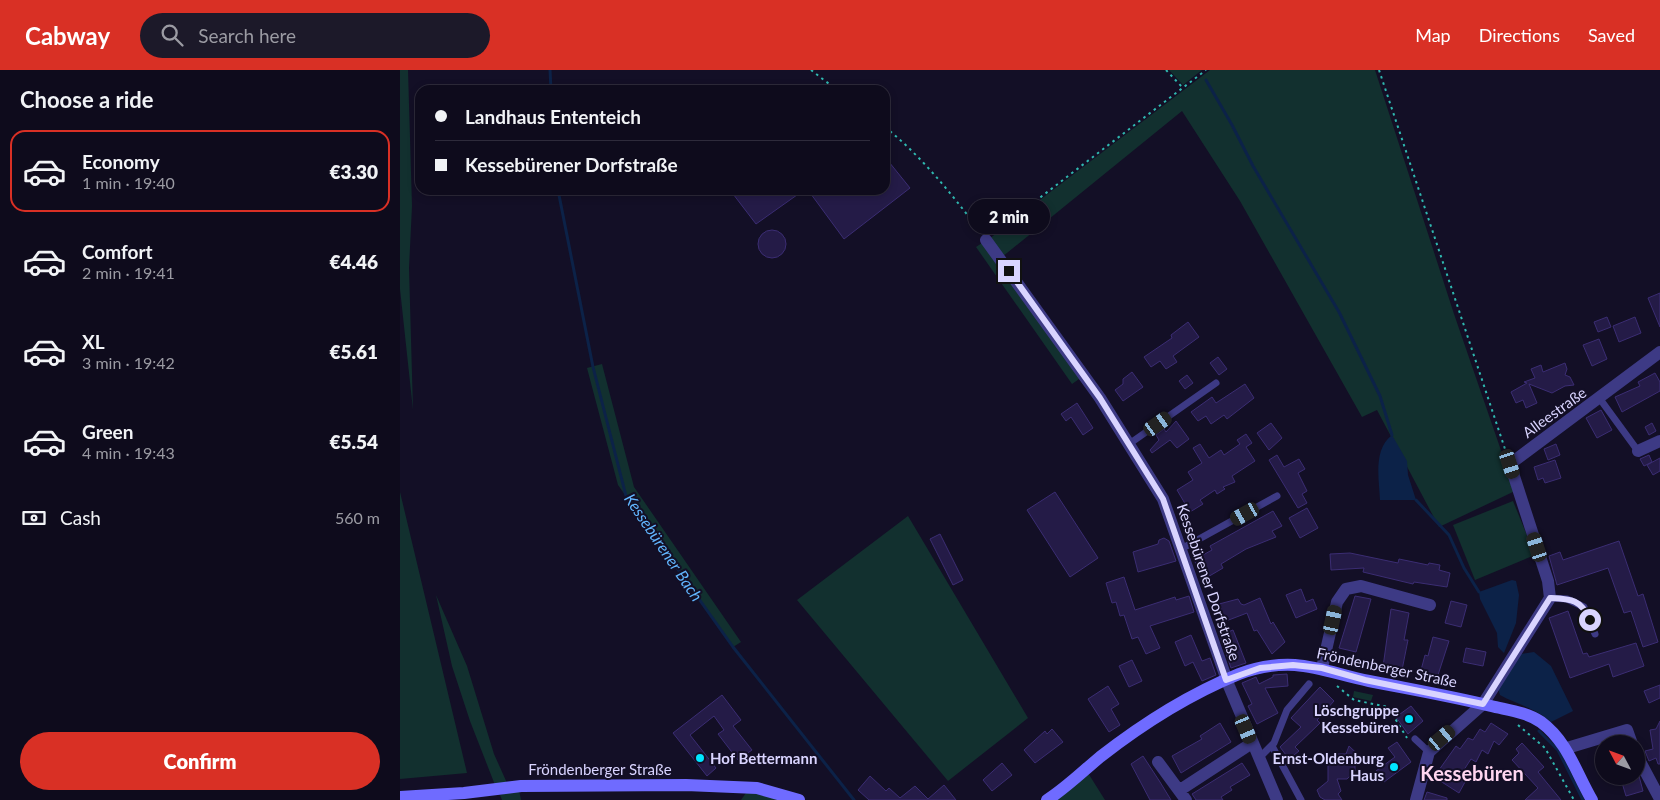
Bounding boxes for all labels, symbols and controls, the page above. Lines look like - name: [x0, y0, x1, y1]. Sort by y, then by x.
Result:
- search box: [140, 13, 490, 58]
- text: Cabway: [25, 21, 110, 50]
- icon: search: [158, 21, 186, 49]
- text: Search here: [198, 24, 296, 47]
- text: Map: [1415, 24, 1451, 46]
- text: Directions: [1479, 24, 1560, 46]
- text: Saved: [1588, 24, 1635, 46]
- text: Choose a ride: [20, 86, 154, 113]
- text: Landhaus Ententeich: [465, 105, 641, 128]
- icon: car: [22, 149, 67, 194]
- text: Economy: [82, 150, 160, 173]
- text: Kessebürener Dorfstraße: [465, 153, 678, 176]
- text: €3.30: [329, 160, 378, 183]
- text: 1 min · 19:40: [82, 173, 175, 192]
- callout: 2 min: [968, 198, 1050, 234]
- text: 2 min: [989, 207, 1029, 226]
- icon: car: [22, 239, 67, 284]
- text: Comfort: [82, 240, 153, 263]
- text: €4.46: [329, 250, 378, 273]
- route end: [998, 260, 1020, 282]
- text: 2 min · 19:41: [82, 263, 175, 282]
- icon: car: [22, 329, 67, 374]
- text: XL: [82, 330, 105, 353]
- text: €5.61: [329, 340, 378, 363]
- text: 3 min · 19:42: [82, 353, 175, 372]
- street label: Alleestraße: [1519, 383, 1589, 441]
- car: [1141, 409, 1174, 439]
- icon: car: [22, 419, 67, 464]
- text: Green: [82, 420, 133, 443]
- text: €5.54: [329, 430, 378, 453]
- text: 4 min · 19:43: [82, 443, 175, 462]
- car: [1498, 447, 1521, 481]
- water label: Kessebürener Bach: [621, 490, 707, 604]
- car: [1228, 500, 1261, 528]
- street label: Kessebürener Dorfstraße: [1174, 501, 1244, 663]
- icon: cash: [20, 504, 48, 532]
- text: Cash: [60, 506, 101, 529]
- text: 560 m: [335, 508, 380, 527]
- car: [1525, 530, 1548, 564]
- car: [1322, 604, 1343, 636]
- route start: [1579, 609, 1601, 631]
- street label: Fröndenberger Straße: [1315, 643, 1459, 691]
- place label: Löschgruppe Kessebüren: [1314, 701, 1399, 736]
- car: [1233, 712, 1258, 746]
- marker: Löschgruppe Kessebüren: [1403, 713, 1415, 725]
- car: [1425, 723, 1458, 753]
- button: Confirm: [20, 732, 380, 790]
- north arrow: [1595, 735, 1645, 785]
- map controls: [1595, 735, 1645, 785]
- place label: Hof Bettermann: [710, 749, 817, 767]
- place label: Ernst-Oldenburg Haus: [1273, 749, 1384, 784]
- marker: Hof Bettermann: [694, 752, 706, 764]
- street label: Fröndenberger Straße: [528, 760, 672, 778]
- marker: Ernst-Oldenburg Haus: [1388, 761, 1400, 773]
- district label: Kessebüren: [1420, 761, 1524, 785]

